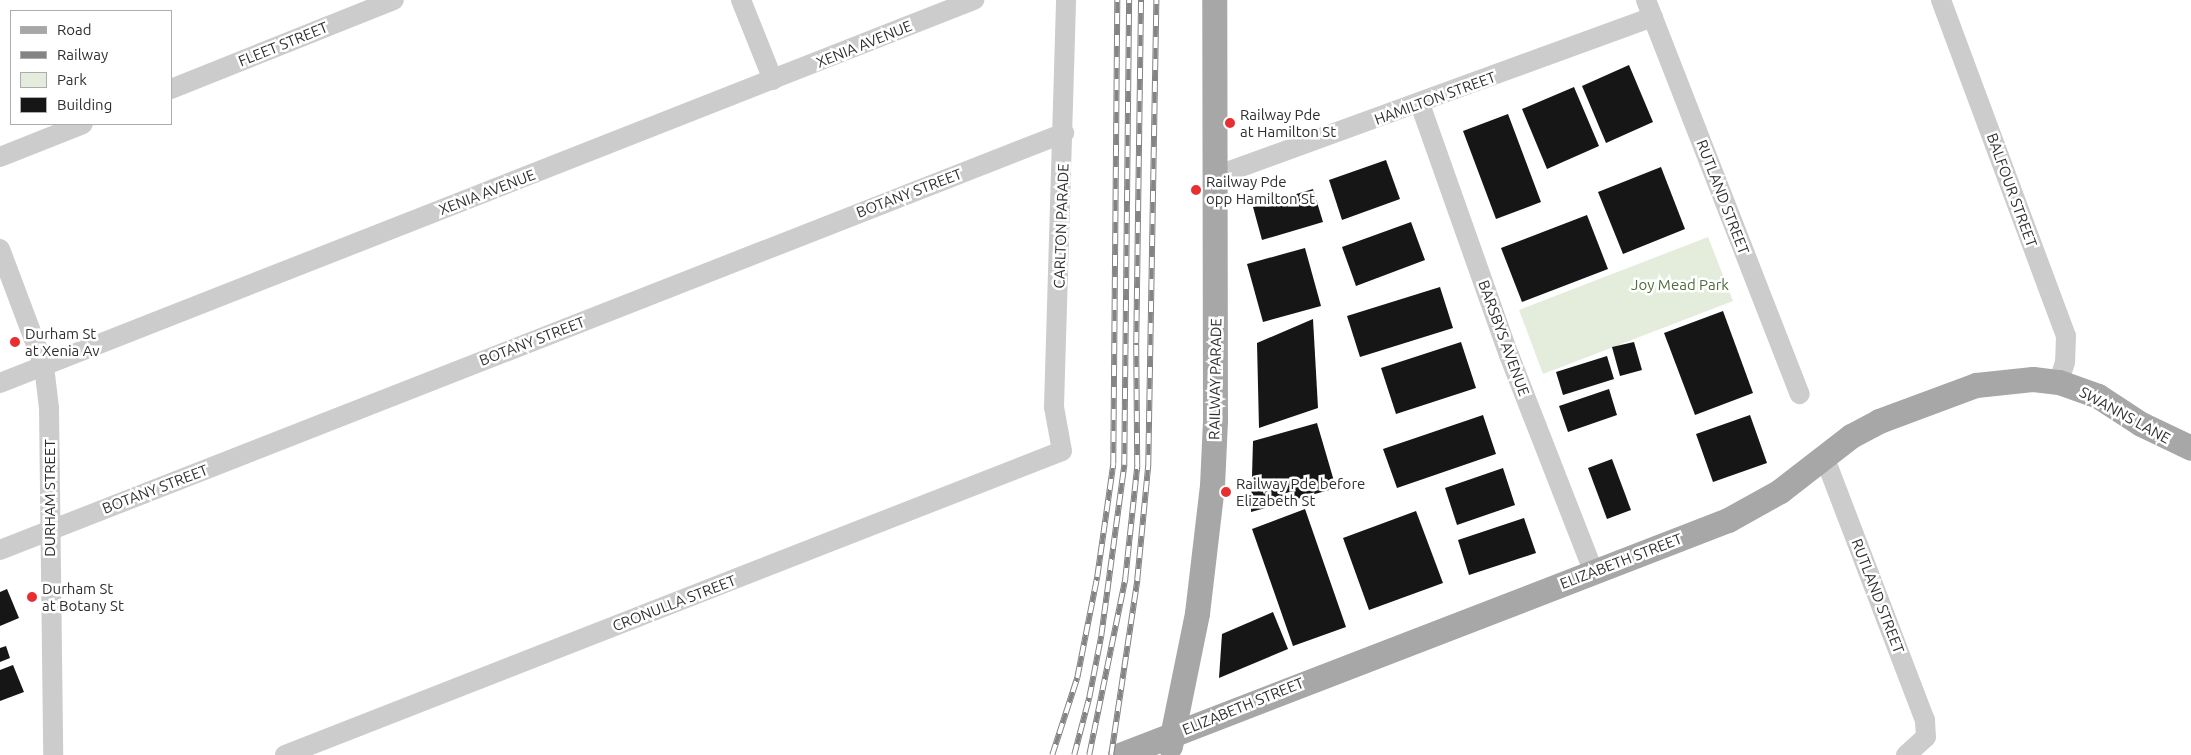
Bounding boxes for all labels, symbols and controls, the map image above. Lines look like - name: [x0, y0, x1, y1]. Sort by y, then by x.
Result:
- legend: [10, 10, 172, 125]
- street label: XENIA AVENUE: [813, 17, 915, 71]
- street label: FLEET STREET: [236, 18, 330, 70]
- text: Road: [57, 21, 92, 38]
- text: Railway: [57, 46, 108, 63]
- street label: HAMILTON STREET: [1372, 68, 1498, 128]
- text: Park: [57, 71, 87, 88]
- text: Building: [57, 96, 112, 113]
- place label: Railway Pde at Hamilton St: [1240, 105, 1336, 140]
- marker: Railway Pde at Hamilton St: [1224, 117, 1236, 129]
- street label: BALFOUR STREET: [1983, 130, 2041, 250]
- street label: RUTLAND STREET: [1693, 137, 1753, 257]
- street label: CARLTON PARADE: [1050, 163, 1072, 289]
- street label: XENIA AVENUE: [436, 165, 538, 219]
- street label: BOTANY STREET: [854, 165, 964, 221]
- place label: Railway Pde opp Hamilton St: [1206, 172, 1315, 207]
- marker: Railway Pde opp Hamilton St: [1190, 184, 1202, 196]
- park label: Joy Mead Park: [1631, 276, 1729, 294]
- street label: BARSBYS AVENUE: [1475, 278, 1533, 398]
- street label: BOTANY STREET: [477, 313, 587, 369]
- street label: RAILWAY PARADE: [1205, 318, 1225, 440]
- place label: Durham St at Xenia Av: [25, 324, 100, 359]
- marker: Durham St at Xenia Av: [9, 336, 21, 348]
- street label: SWANNS LANE: [2076, 383, 2174, 447]
- street label: DURHAM STREET: [41, 439, 59, 557]
- street label: BOTANY STREET: [100, 461, 210, 517]
- place label: Railway Pde before Elizabeth St: [1236, 474, 1365, 509]
- marker: Railway Pde before Elizabeth St: [1220, 486, 1232, 498]
- street label: ELIZABETH STREET: [1557, 529, 1685, 593]
- street label: RUTLAND STREET: [1848, 536, 1908, 656]
- street label: CRONULLA STREET: [610, 571, 738, 635]
- place label: Durham St at Botany St: [42, 579, 124, 614]
- marker: Durham St at Botany St: [26, 591, 38, 603]
- street label: ELIZABETH STREET: [1180, 673, 1306, 739]

